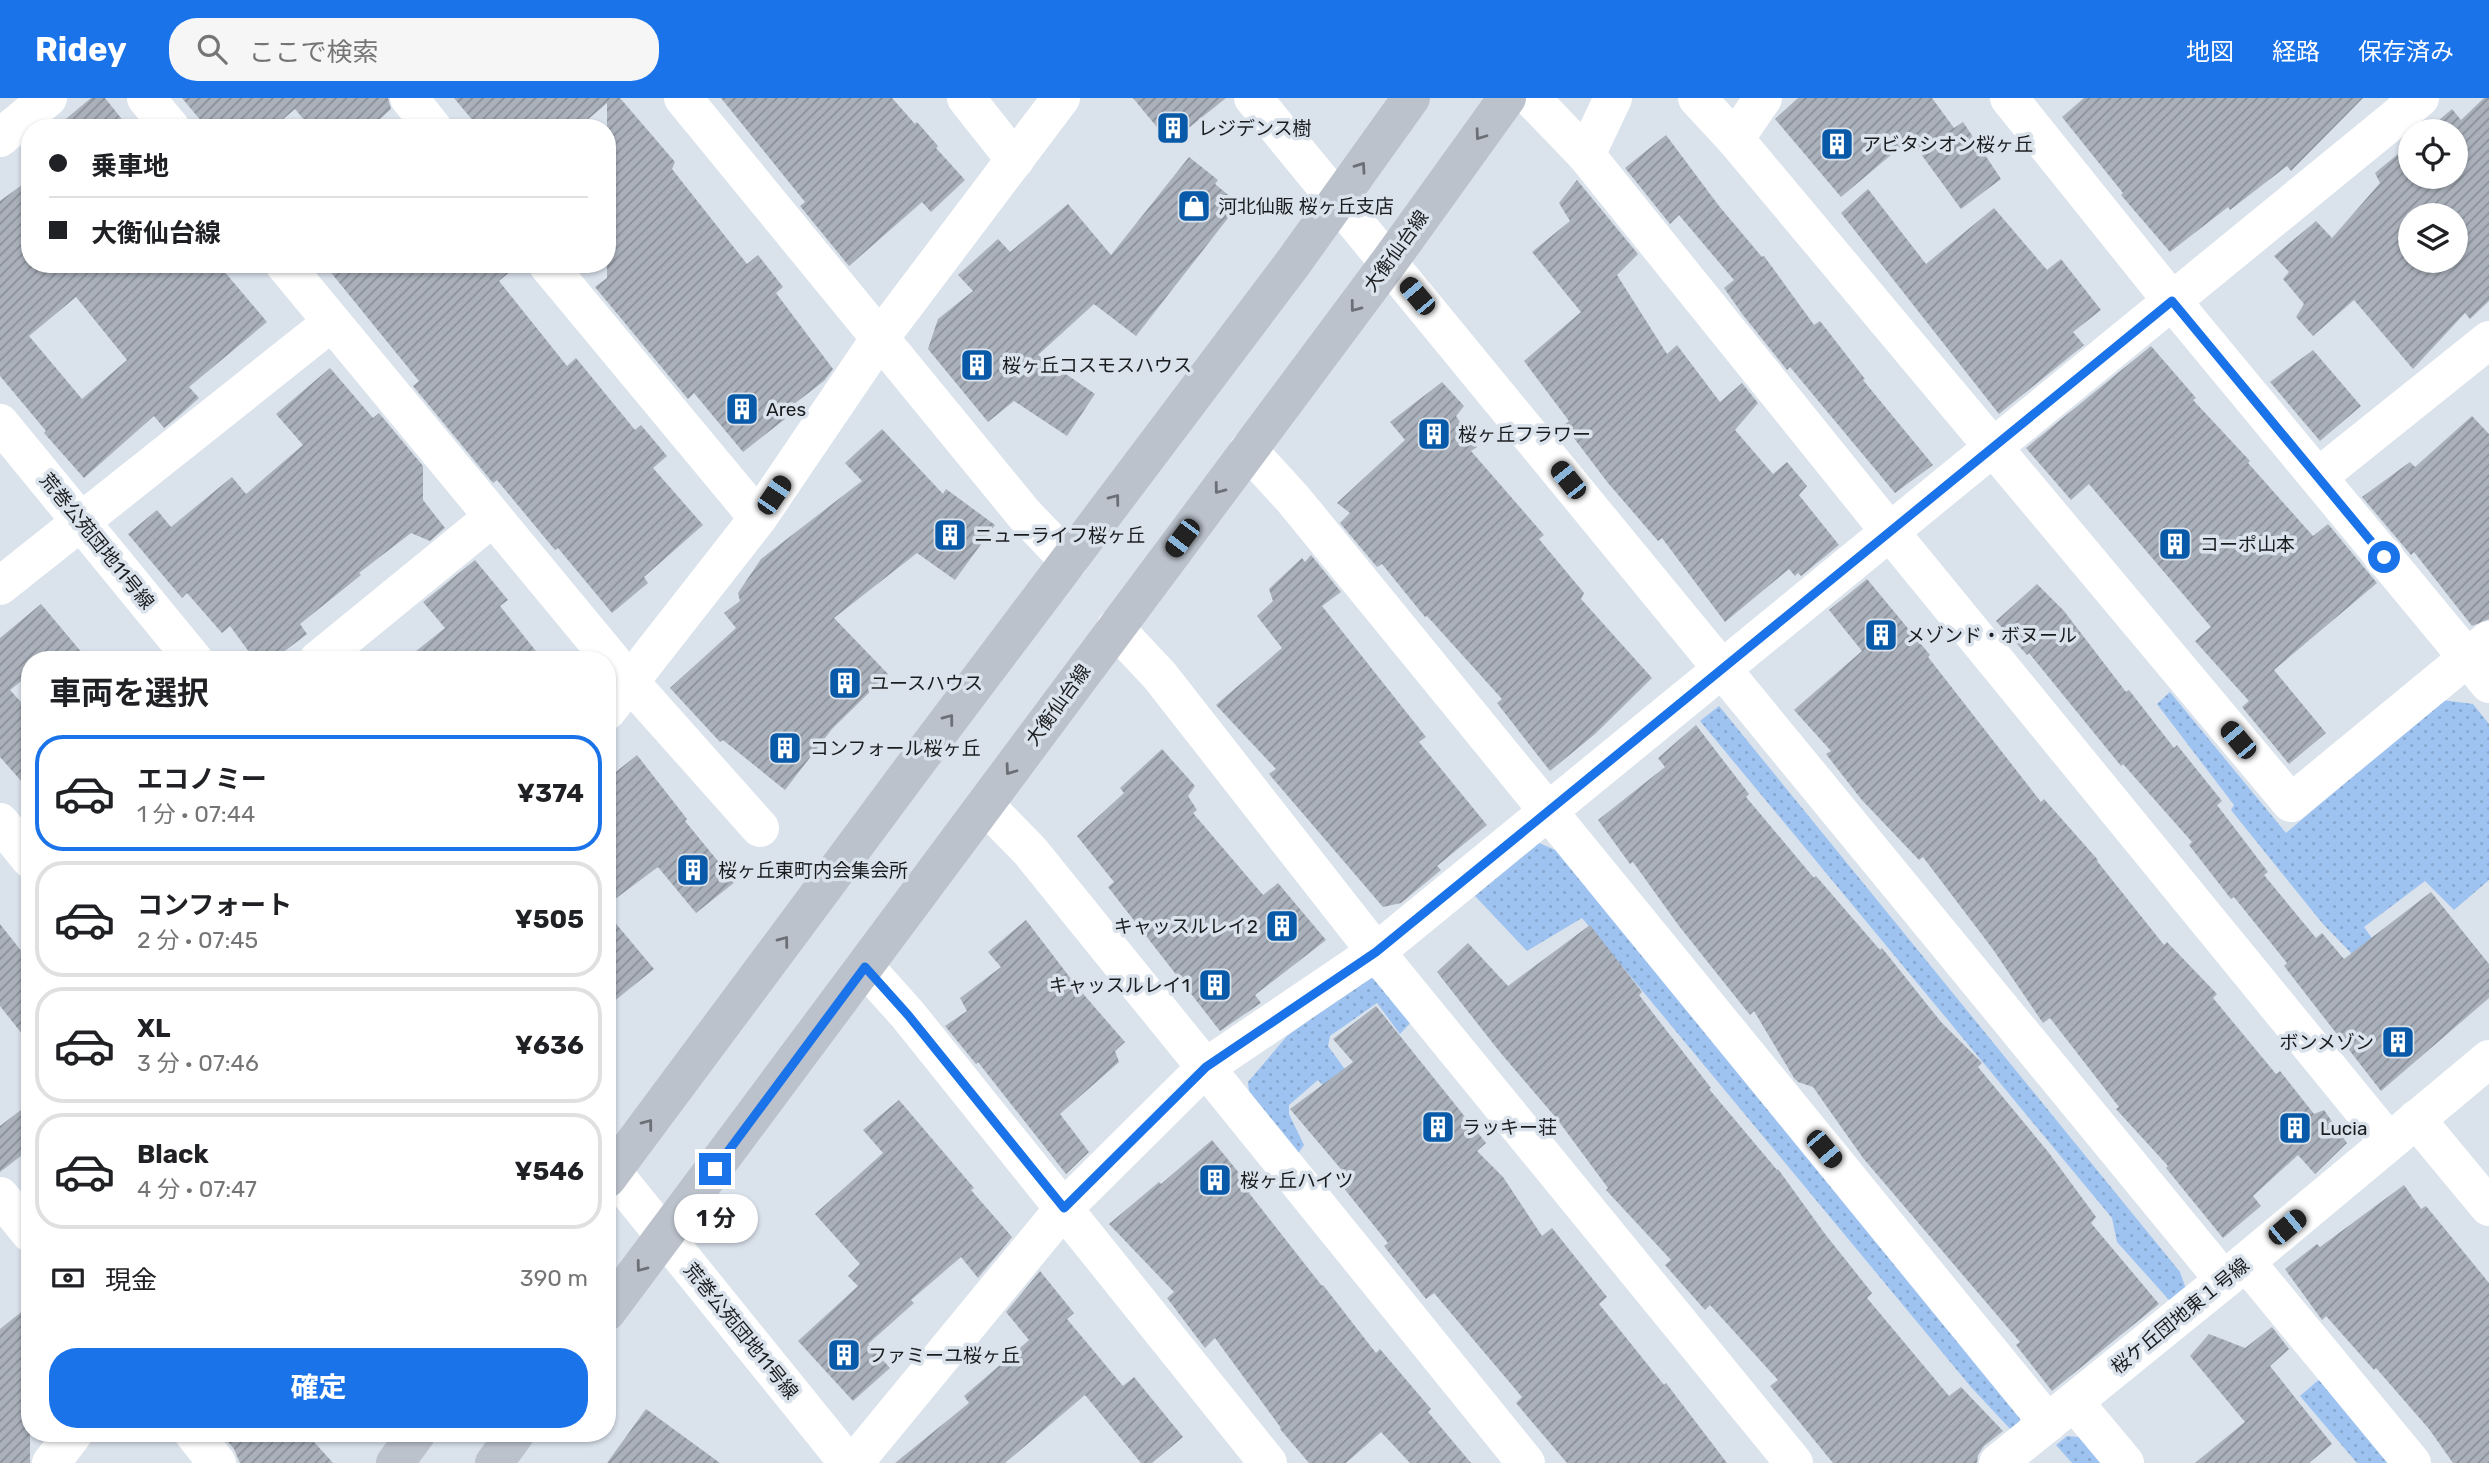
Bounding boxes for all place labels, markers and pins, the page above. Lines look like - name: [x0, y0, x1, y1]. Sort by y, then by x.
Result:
- building icon: レジデンス樹: [1154, 109, 1192, 147]
- place label: レジデンス樹: [1198, 117, 1312, 140]
- building icon: アビタシオン桜ヶ丘: [1818, 125, 1856, 163]
- place label: アビタシオン桜ヶ丘: [1862, 133, 2033, 156]
- shop icon: 河北仙販 桜ヶ丘支店: [1175, 187, 1213, 225]
- place label: 河北仙販 桜ヶ丘支店: [1218, 195, 1394, 218]
- building icon: 桜ヶ丘コスモスハウス: [958, 346, 996, 384]
- place label: 桜ヶ丘コスモスハウス: [1002, 354, 1192, 377]
- building icon: Ares: [723, 390, 761, 428]
- place label: Ares: [766, 398, 806, 421]
- building icon: 桜ヶ丘フラワー: [1415, 415, 1453, 453]
- place label: 桜ヶ丘フラワー: [1458, 423, 1591, 446]
- building icon: ニューライフ桜ヶ丘: [931, 516, 969, 554]
- place label: ニューライフ桜ヶ丘: [974, 524, 1145, 547]
- building icon: コーポ山本: [2156, 525, 2194, 563]
- place label: コーポ山本: [2200, 533, 2295, 556]
- building icon: メゾンド・ボヌール: [1862, 616, 1900, 654]
- place label: メゾンド・ボヌール: [1906, 624, 2077, 647]
- building icon: ユースハウス: [826, 664, 864, 702]
- place label: ユースハウス: [870, 672, 983, 695]
- building icon: コンフォール桜ヶ丘: [766, 729, 804, 767]
- place label: コンフォール桜ヶ丘: [810, 737, 980, 760]
- building icon: 桜ヶ丘東町内会集会所: [674, 851, 712, 889]
- place label: 桜ヶ丘東町内会集会所: [718, 859, 908, 882]
- building icon: キャッスルレイ2: [1263, 907, 1301, 945]
- place label: キャッスルレイ2: [1114, 915, 1258, 938]
- building icon: キャッスルレイ1: [1196, 966, 1234, 1004]
- place label: キャッスルレイ1: [1049, 974, 1190, 997]
- building icon: ボンメゾン: [2379, 1023, 2417, 1061]
- place label: ボンメゾン: [2280, 1031, 2374, 1054]
- building icon: ラッキー荘: [1419, 1108, 1457, 1146]
- building icon: Lucia: [2276, 1109, 2314, 1147]
- place label: ラッキー荘: [1462, 1116, 1557, 1139]
- place label: Lucia: [2320, 1117, 2367, 1140]
- building icon: 桜ヶ丘ハイツ: [1196, 1161, 1234, 1199]
- place label: 桜ヶ丘ハイツ: [1240, 1169, 1354, 1192]
- building icon: ファミーユ桜ヶ丘: [825, 1336, 863, 1374]
- place label: ファミーユ桜ヶ丘: [868, 1344, 1020, 1367]

